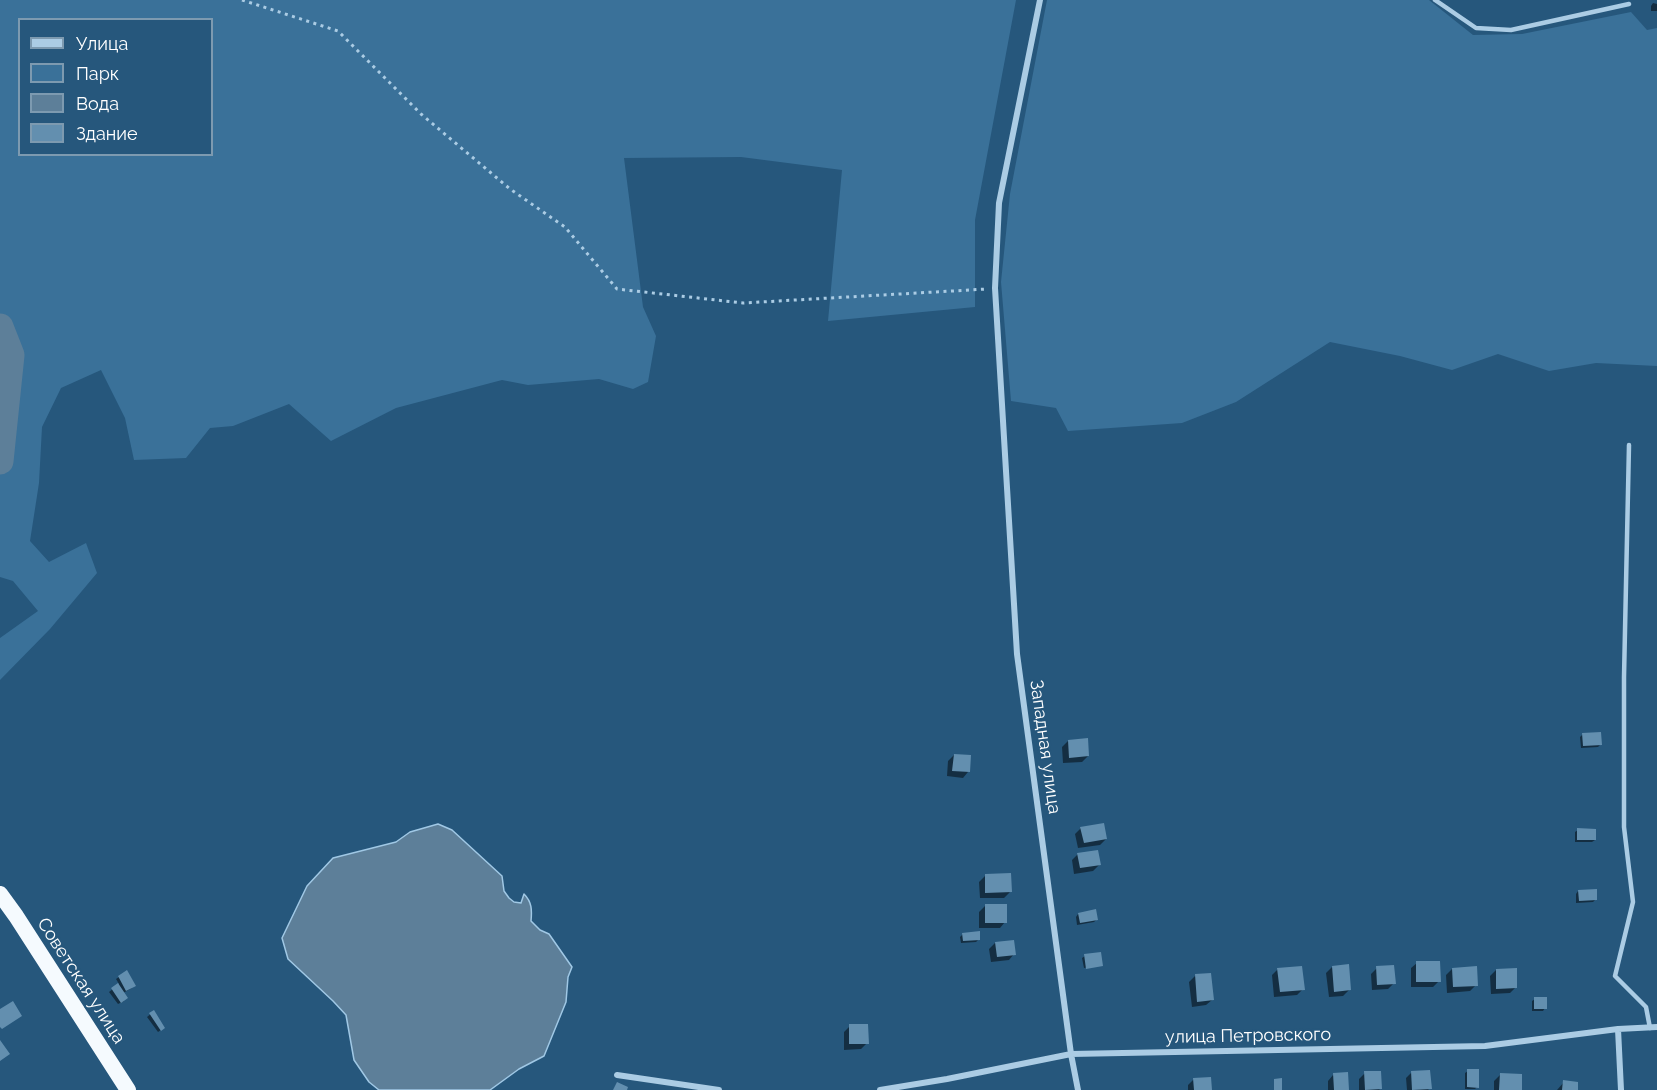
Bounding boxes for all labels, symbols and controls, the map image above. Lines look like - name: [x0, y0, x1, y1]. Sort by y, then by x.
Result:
- legend: [18, 18, 213, 156]
- text: Улица: [76, 33, 128, 54]
- text: Парк: [76, 63, 119, 84]
- text: Вода: [76, 93, 119, 114]
- text: Здание: [76, 123, 138, 144]
- street label: Западная улица: [1025, 679, 1065, 815]
- street label: Советская улица: [32, 914, 130, 1048]
- street label: улица Петровского: [1165, 1024, 1331, 1048]

